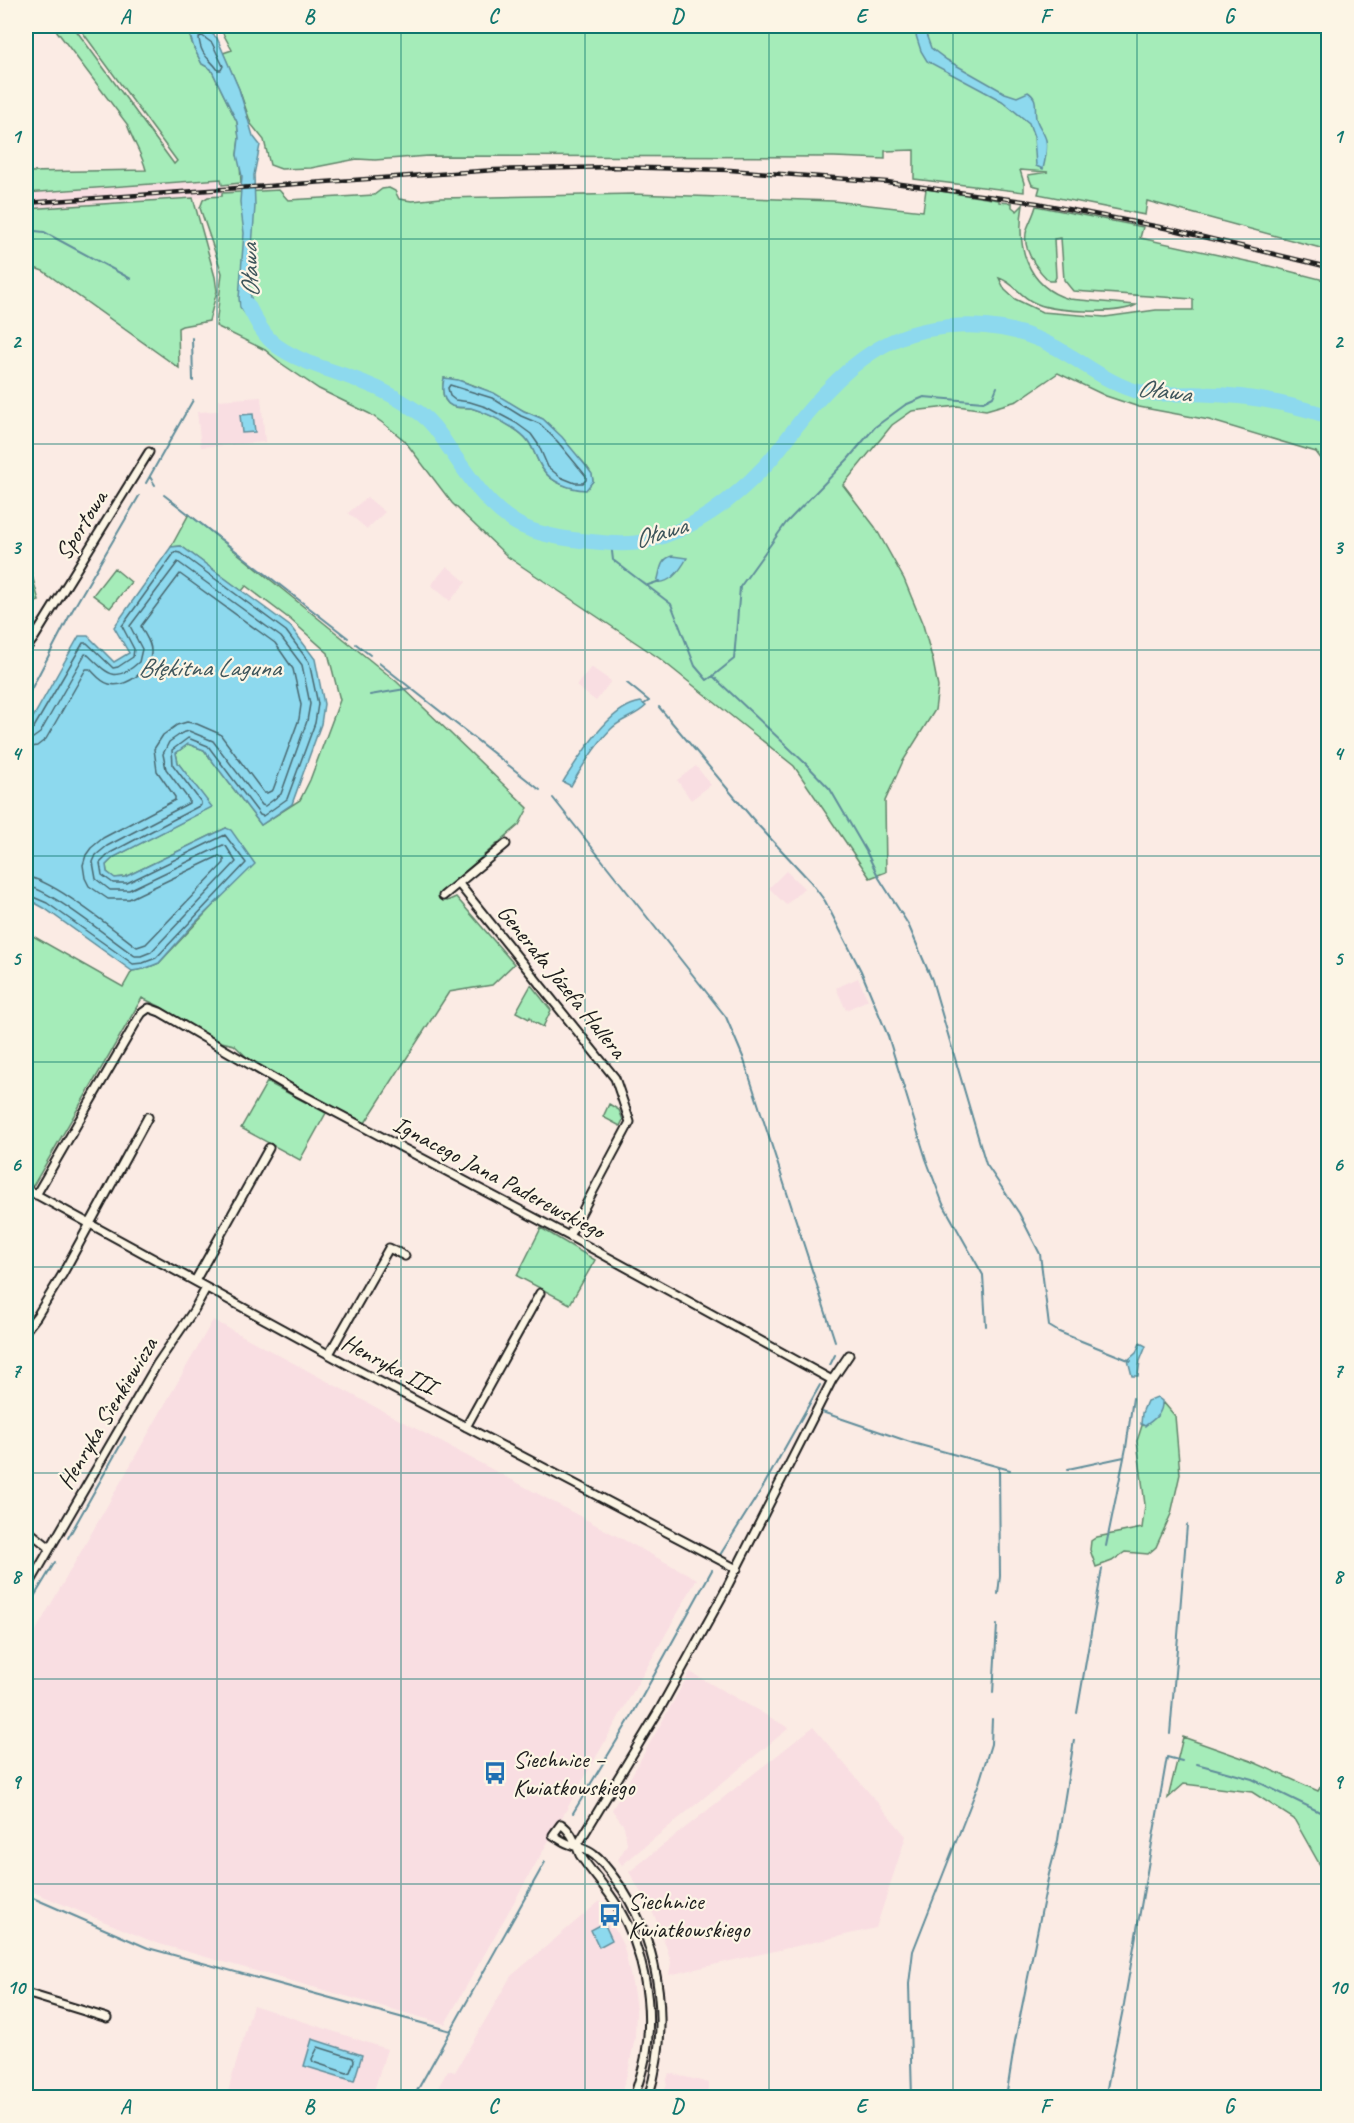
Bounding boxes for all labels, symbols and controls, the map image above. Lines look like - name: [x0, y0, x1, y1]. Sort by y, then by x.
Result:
- text: A: [120, 4, 132, 29]
- text: B: [304, 4, 316, 29]
- text: C: [488, 4, 500, 29]
- text: D: [671, 4, 685, 29]
- text: E: [856, 4, 870, 29]
- text: F: [1040, 4, 1054, 29]
- text: G: [1224, 4, 1237, 29]
- text: 1: [12, 124, 23, 149]
- text: 1: [1334, 124, 1345, 149]
- water label: Oława: [232, 241, 267, 298]
- text: 2: [12, 329, 23, 354]
- text: 2: [1334, 329, 1345, 354]
- water label: Oława: [1135, 371, 1195, 410]
- street label: Sportowa: [48, 483, 115, 565]
- water label: Oława: [630, 508, 693, 556]
- text: 3: [12, 535, 23, 560]
- text: 3: [1334, 535, 1345, 560]
- water label: Błękitna Laguna: [138, 651, 283, 684]
- text: 4: [12, 741, 24, 766]
- text: 4: [1334, 741, 1346, 766]
- street label: Generała Józefa Hallera: [491, 898, 634, 1065]
- text: 5: [12, 946, 23, 971]
- text: 5: [1334, 946, 1345, 971]
- street label: Ignacego Jana Paderewskiego: [388, 1109, 612, 1247]
- text: 6: [11, 1152, 22, 1177]
- text: 6: [1333, 1152, 1344, 1177]
- street label: Henryka III: [337, 1327, 445, 1403]
- street label: Henryka Sienkiewicza: [50, 1331, 165, 1494]
- text: 7: [12, 1358, 23, 1383]
- text: 7: [1334, 1358, 1345, 1383]
- text: 8: [12, 1564, 24, 1589]
- text: 8: [1334, 1564, 1346, 1589]
- place label: Siechnice – Kwiatkowskiego: [513, 1744, 636, 1802]
- bus stop icon: Siechnice – Kwiatkowskiego: [482, 1760, 508, 1786]
- text: 9: [12, 1769, 23, 1794]
- text: 9: [1334, 1769, 1345, 1794]
- place label: Siechnice Kwiatkowskiego: [628, 1886, 751, 1944]
- bus stop icon: Siechnice Kwiatkowskiego: [597, 1902, 623, 1928]
- text: 10: [7, 1975, 27, 2000]
- text: 10: [1329, 1975, 1349, 2000]
- text: A: [120, 2094, 132, 2119]
- text: B: [304, 2094, 316, 2119]
- text: C: [488, 2094, 500, 2119]
- text: D: [671, 2094, 685, 2119]
- text: E: [856, 2094, 870, 2119]
- text: F: [1040, 2094, 1054, 2119]
- text: G: [1224, 2094, 1237, 2119]

